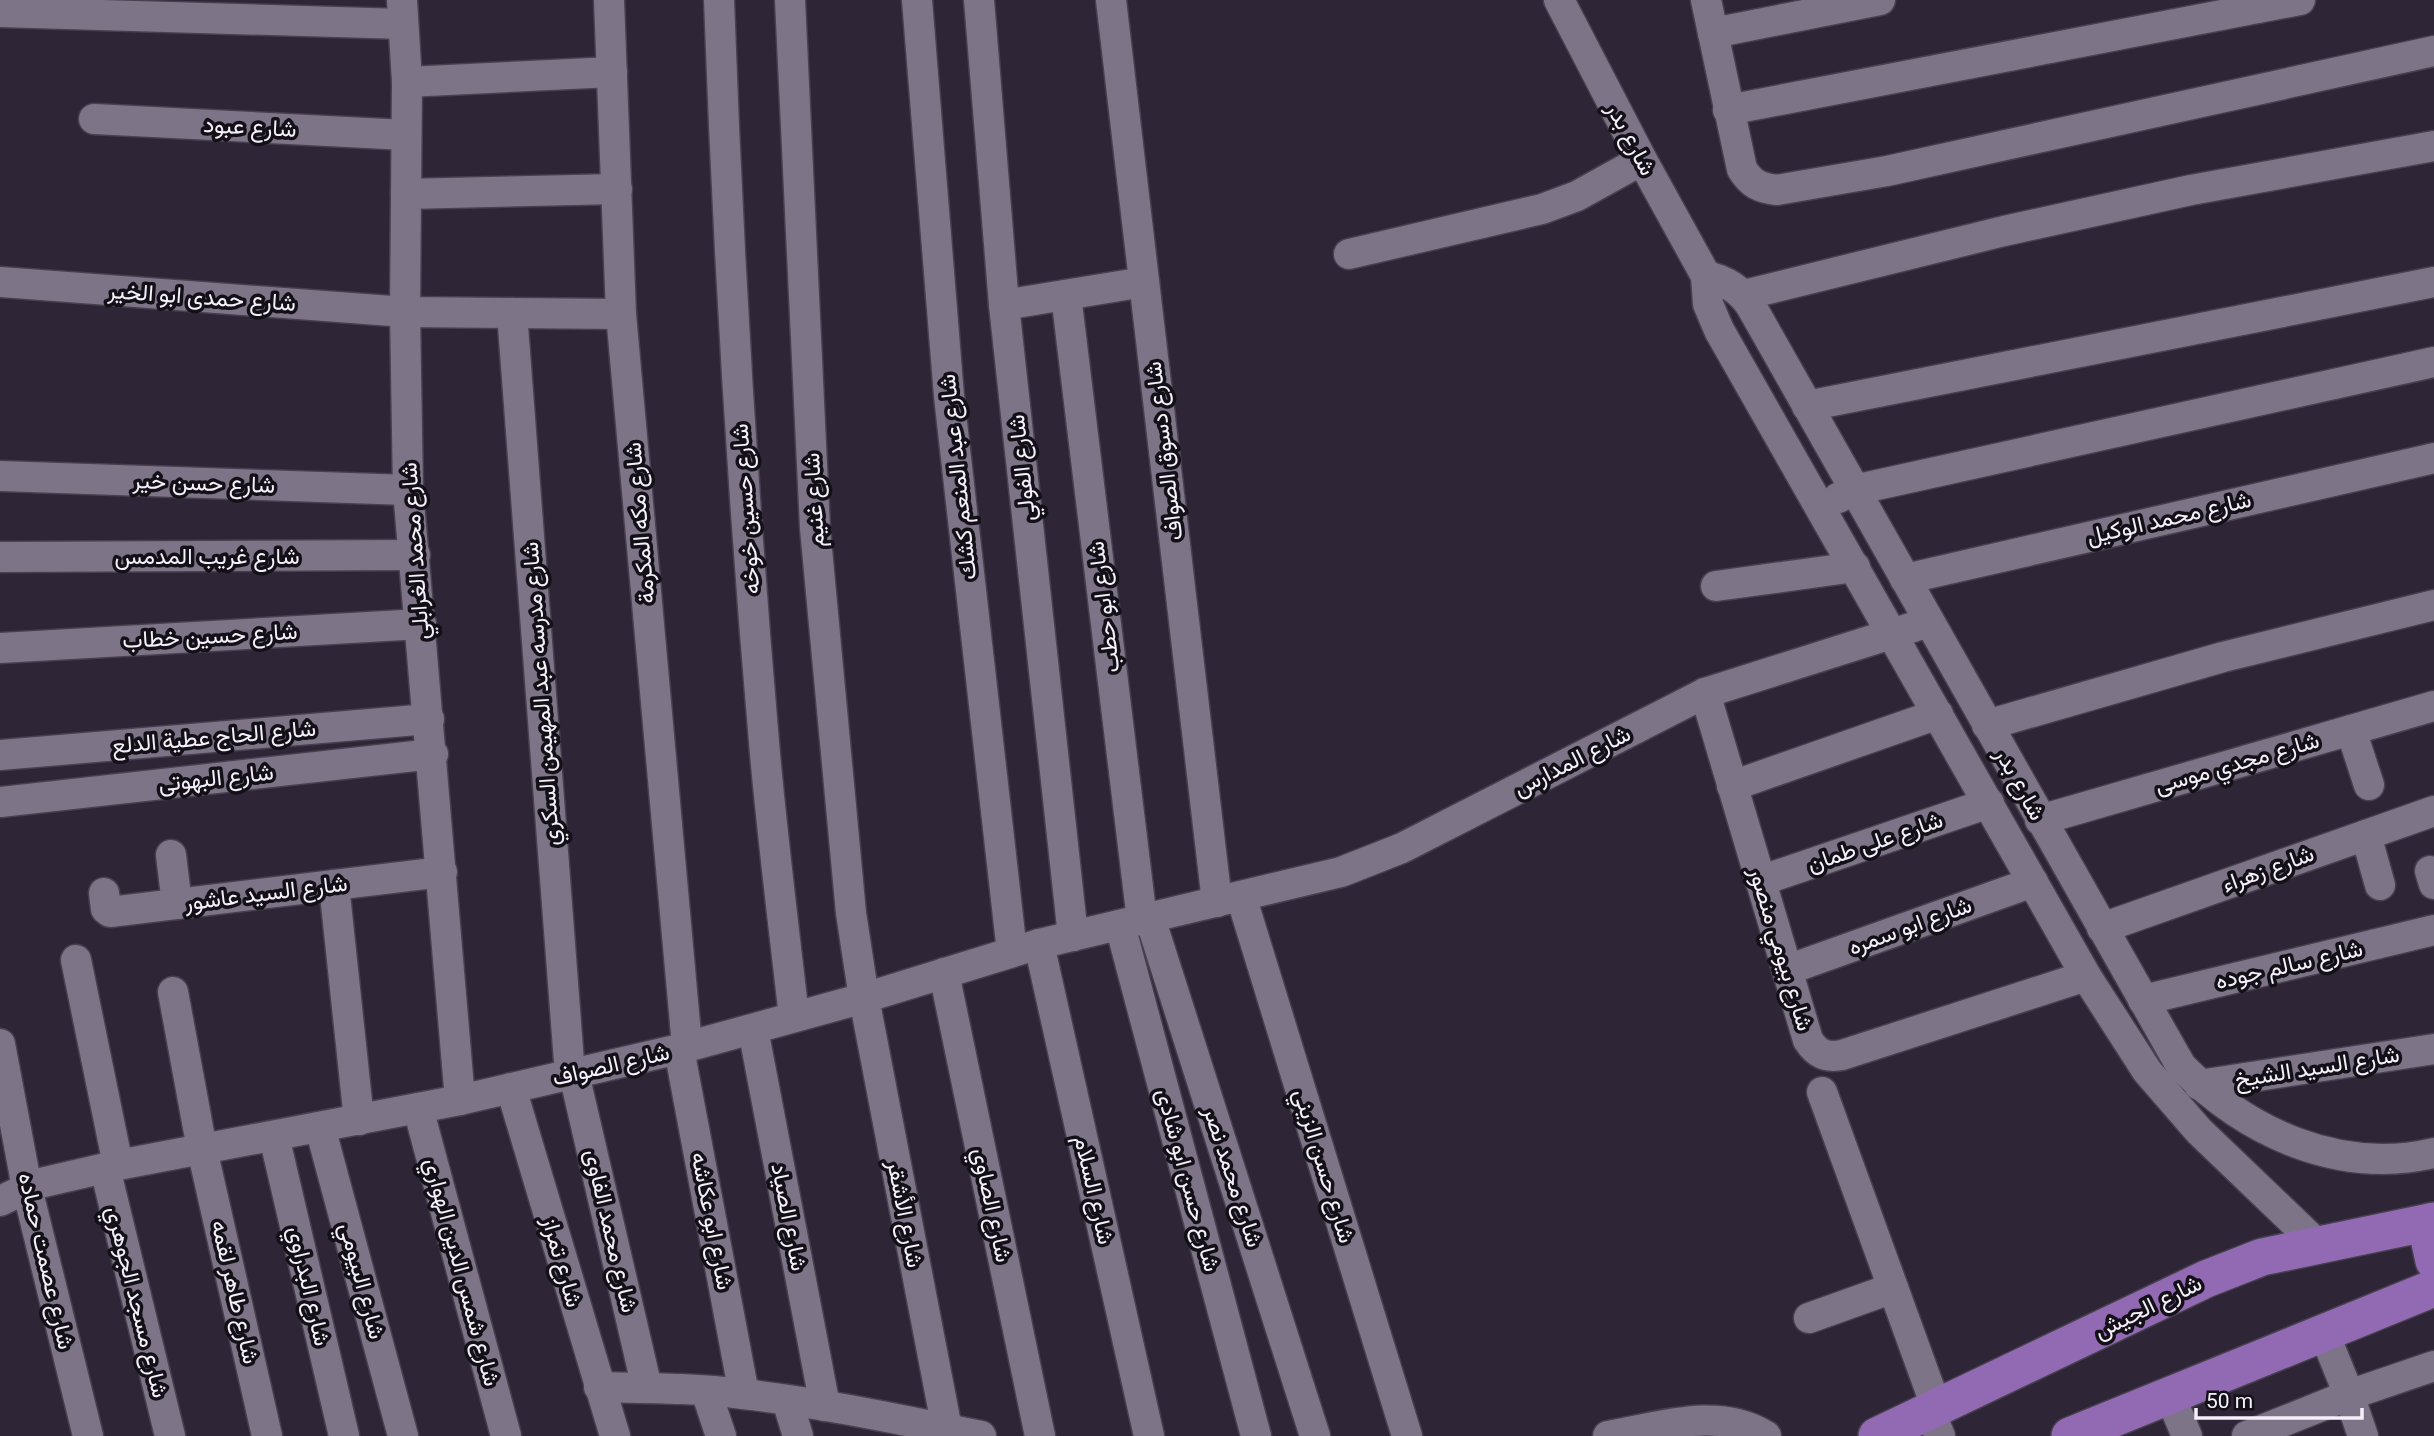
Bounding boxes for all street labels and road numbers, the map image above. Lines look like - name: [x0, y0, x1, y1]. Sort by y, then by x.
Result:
- street label: شارع بدر: [1598, 97, 1661, 181]
- street label: شارع عبود: [203, 111, 297, 145]
- street label: شارع حمدى ابو الخير: [106, 277, 297, 319]
- street label: شارع دسوق الصواف: [1140, 360, 1190, 542]
- street label: شارع عبد المنعم كشك: [934, 373, 984, 581]
- street label: شارع الفولي: [1003, 413, 1046, 523]
- street label: شارع حسين خوخه: [727, 423, 767, 595]
- street label: شارع مكه المكرمة: [620, 441, 662, 605]
- street label: شارع غنيم: [798, 452, 832, 548]
- street label: شارع محمد الغرابلي: [395, 461, 440, 641]
- street label: شارع حسن خير: [131, 467, 276, 501]
- street label: شارع محمد الوكيل: [2084, 486, 2254, 552]
- street label: شارع ابو حطب: [1083, 539, 1127, 674]
- street label: شارع مدرسه عبد المهيمن السكري: [517, 541, 570, 847]
- street label: شارع غريب المدمس: [114, 543, 300, 572]
- street label: شارع حسين خطاب: [122, 618, 298, 656]
- street label: شارع الحاج عطية الدلع: [111, 715, 317, 761]
- street label: شارع المدارس: [1509, 720, 1636, 804]
- street label: شارع مجدي موسى: [2152, 727, 2324, 804]
- street label: شارع بدر: [1987, 742, 2051, 826]
- street label: شارع البهوتى: [157, 759, 275, 799]
- street label: شارع على طمان: [1804, 806, 1947, 880]
- street label: شارع زهراء: [2218, 840, 2318, 900]
- street label: شارع بيومي منصور: [1738, 863, 1819, 1036]
- street label: شارع السيد عاشور: [182, 870, 349, 918]
- street label: شارع ابو سمره: [1845, 891, 1976, 963]
- street label: شارع سالم جوده: [2213, 935, 2366, 997]
- street label: شارع الصواف: [550, 1038, 673, 1094]
- street label: شارع السيد الشيخ: [2233, 1041, 2402, 1095]
- street label: شارع حسن ابو شادى: [1149, 1085, 1225, 1275]
- street label: شارع حسن الزيني: [1283, 1086, 1360, 1248]
- street label: شارع محمد نصر: [1195, 1102, 1268, 1251]
- street label: شارع السلام: [1066, 1133, 1120, 1248]
- street label: شارع الصاوي: [962, 1145, 1017, 1266]
- street label: شارع محمد الفاوى: [577, 1147, 643, 1316]
- street label: شارع ابو عكاشه: [683, 1150, 739, 1293]
- street label: شارع شمس الدين الهواري: [414, 1155, 505, 1390]
- street label: شارع الأشقر: [879, 1157, 929, 1270]
- street label: شارع الصياد: [763, 1161, 813, 1273]
- street label: شارع عصمت حماده: [11, 1170, 79, 1352]
- street label: شارع مسجد الجوهري: [95, 1204, 174, 1402]
- street label: شارع تمراز: [534, 1213, 588, 1311]
- street label: شارع طاهر لقمه: [203, 1217, 265, 1367]
- street label: شارع البيومي: [329, 1220, 390, 1343]
- street label: شارع البدراوي: [277, 1223, 336, 1350]
- street label: شارع الجيش: [2090, 1269, 2207, 1346]

